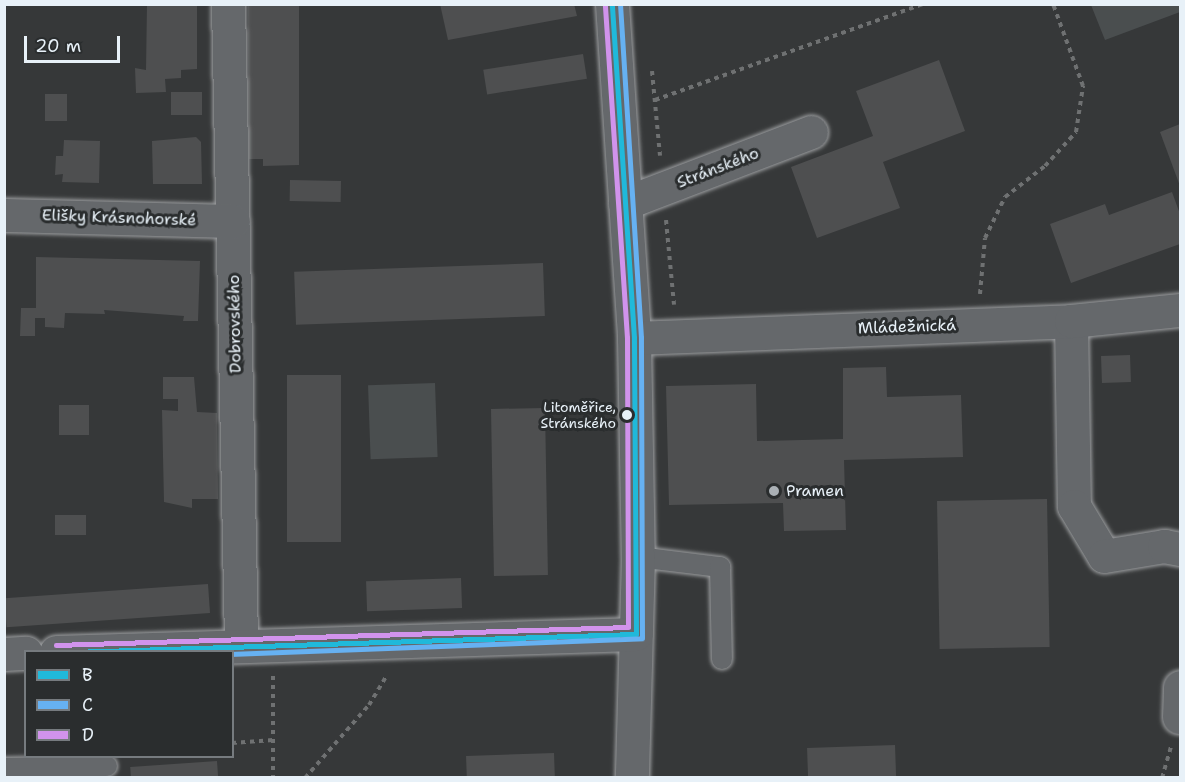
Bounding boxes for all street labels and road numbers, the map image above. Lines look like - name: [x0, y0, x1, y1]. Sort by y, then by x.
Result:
- street label: Stránského: [674, 144, 762, 192]
- street label: Elišky Krásnohorské: [41, 206, 197, 230]
- street label: Dobrovského: [225, 275, 245, 373]
- street label: Mládežnická: [858, 316, 956, 338]

